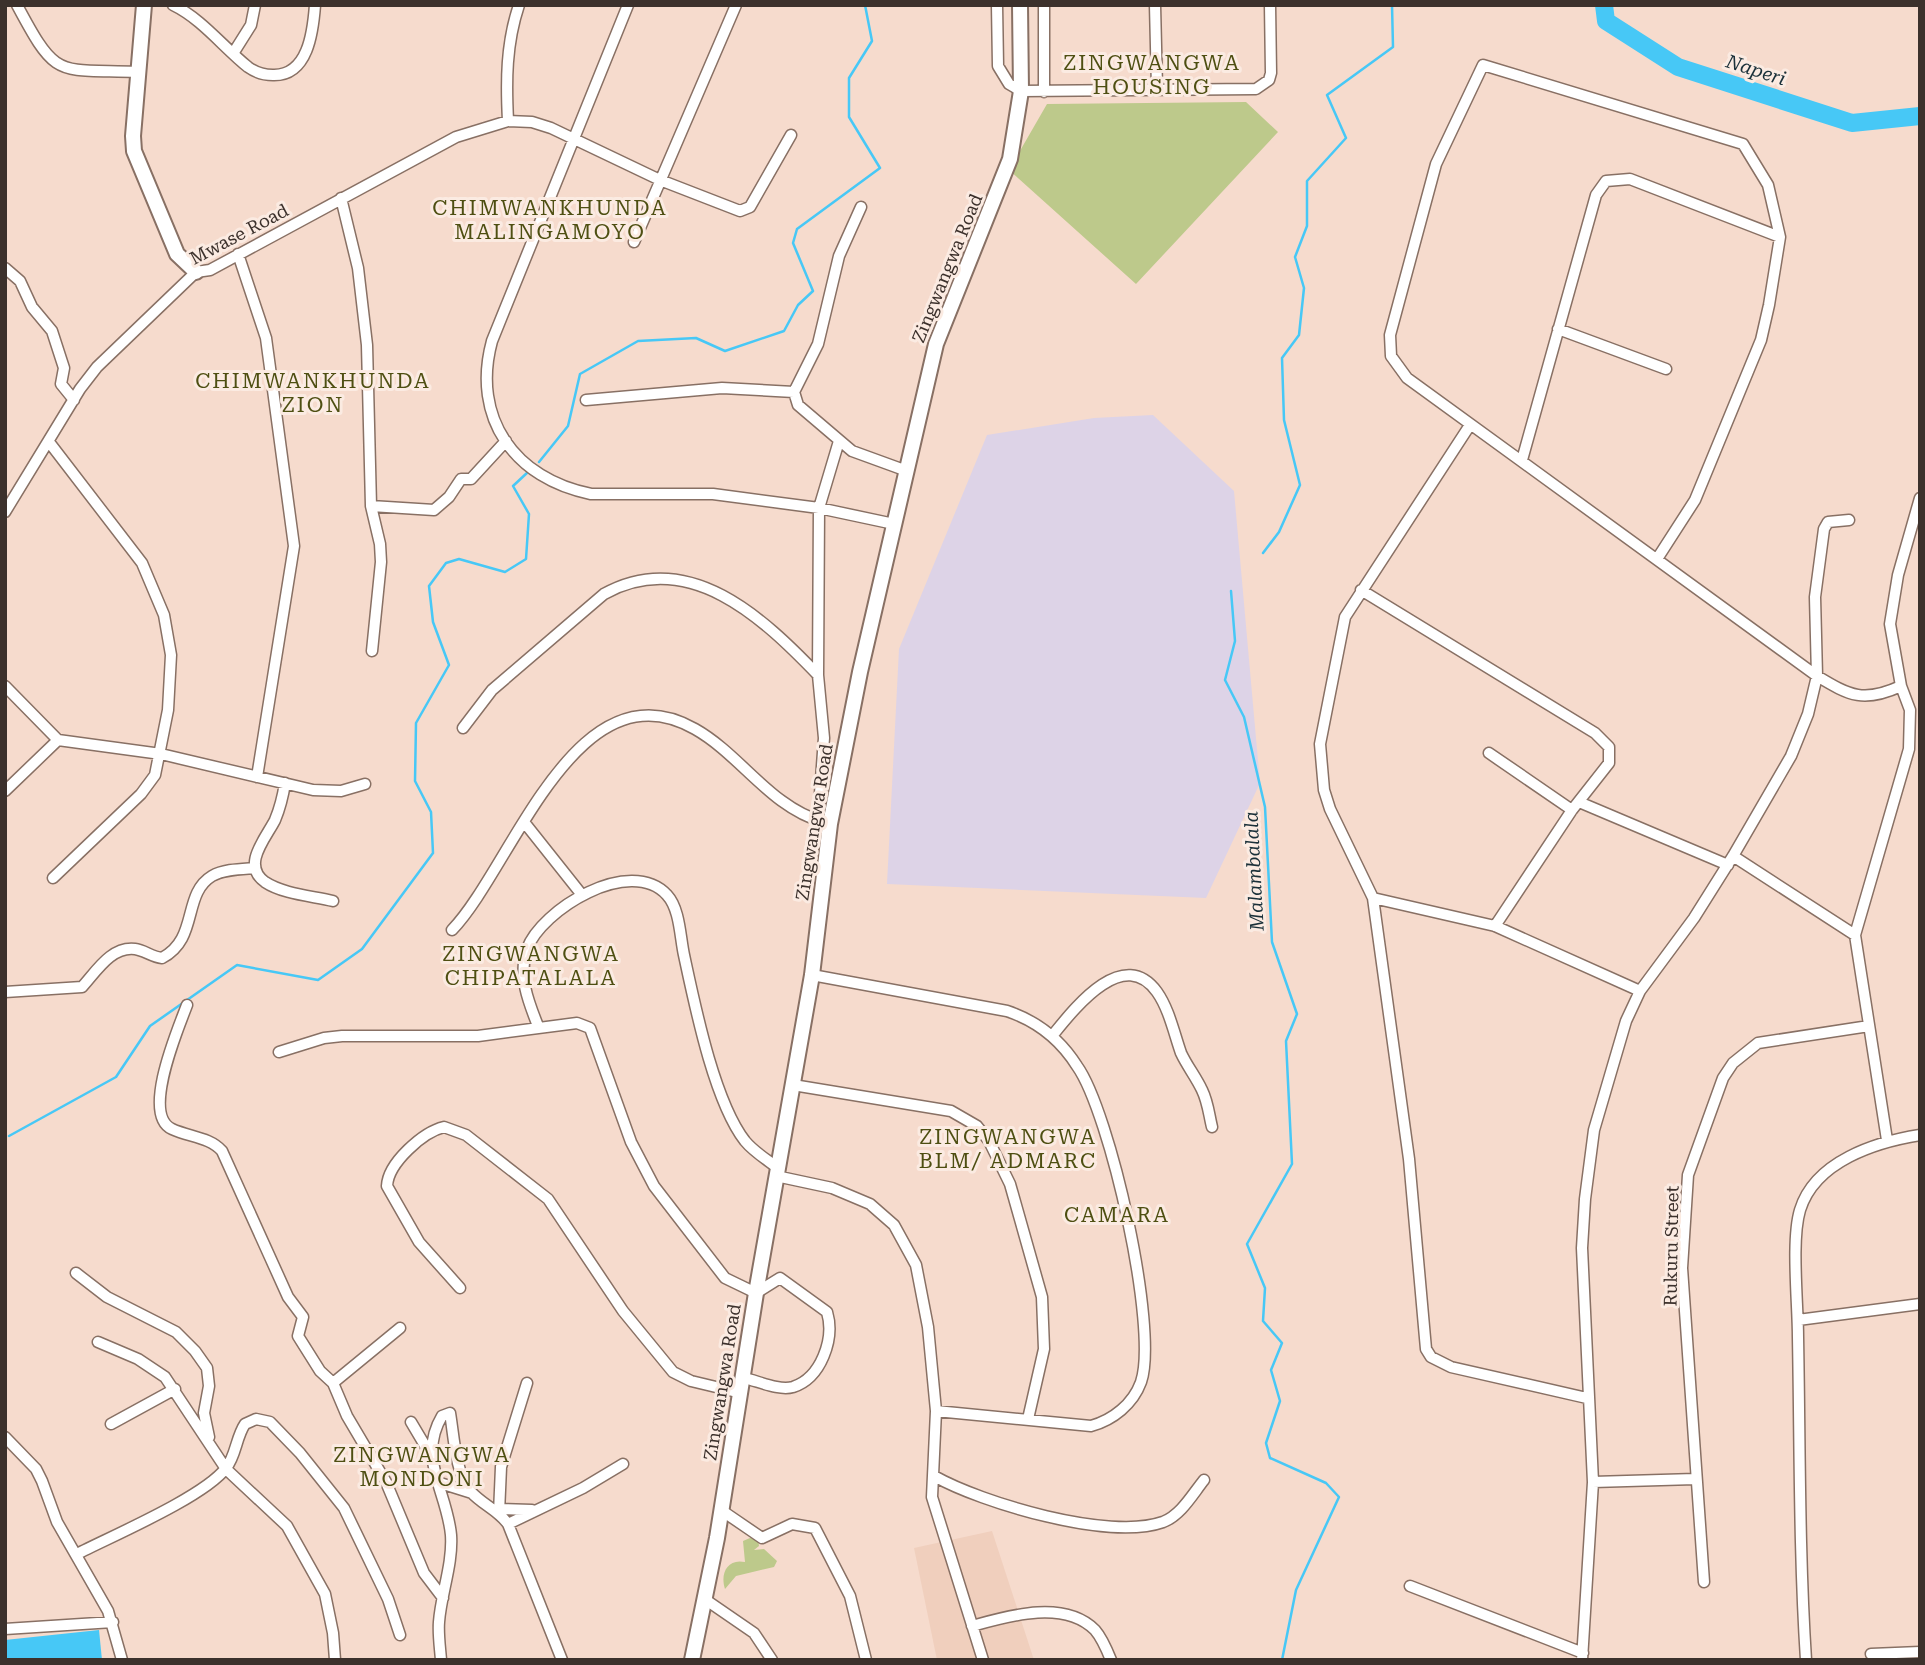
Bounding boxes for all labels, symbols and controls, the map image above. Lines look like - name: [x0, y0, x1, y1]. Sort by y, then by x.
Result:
- water label: Naperi: [1722, 49, 1789, 90]
- district label: ZINGWANGWA HOUSING: [1063, 51, 1241, 99]
- street label: Zingwangwa Road: [908, 190, 987, 345]
- district label: CHIMWANKHUNDA MALINGAMOYO: [432, 196, 668, 244]
- street label: Mwase Road: [186, 199, 292, 269]
- district label: CHIMWANKHUNDA ZION: [195, 369, 431, 417]
- street label: Zingwangwa Road: [791, 742, 837, 902]
- water label: Malambalala: [1239, 811, 1269, 932]
- district label: ZINGWANGWA CHIPATALALA: [442, 942, 620, 990]
- district label: ZINGWANGWA BLM/ ADMARC: [919, 1125, 1097, 1173]
- street label: Rukuru Street: [1659, 1185, 1683, 1307]
- district label: CAMARA: [1064, 1203, 1170, 1227]
- street label: Zingwangwa Road: [699, 1302, 745, 1462]
- district label: ZINGWANGWA MONDONI: [333, 1443, 511, 1491]

